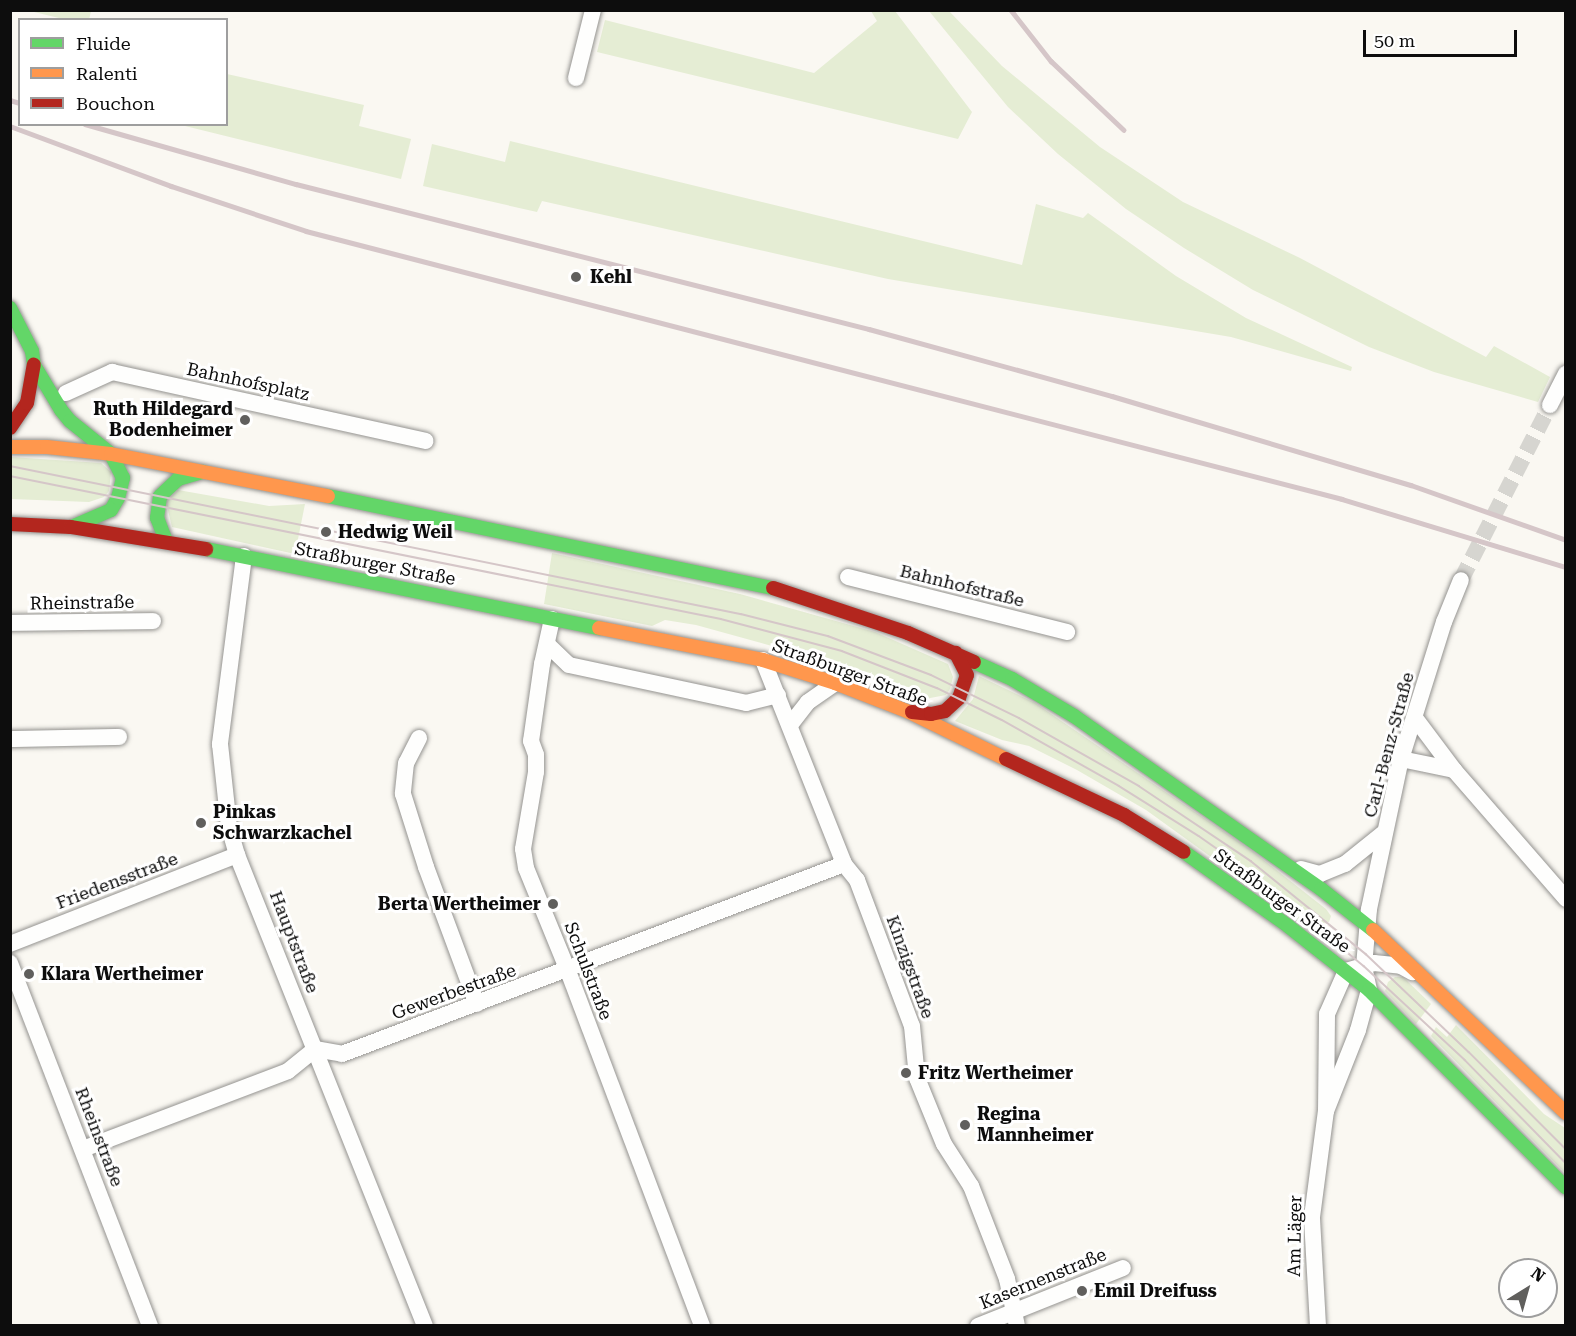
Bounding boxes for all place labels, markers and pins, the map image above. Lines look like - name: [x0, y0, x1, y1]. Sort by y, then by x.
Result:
- place label: Kehl: [590, 266, 632, 288]
- marker: Kehl: [567, 268, 585, 286]
- place label: Ruth Hildegard Bodenheimer: [93, 399, 233, 442]
- marker: Ruth Hildegard Bodenheimer: [238, 413, 252, 427]
- place label: Hedwig Weil: [338, 521, 453, 543]
- marker: Hedwig Weil: [319, 525, 333, 539]
- place label: Pinkas Schwarzkachel: [213, 802, 352, 844]
- marker: Pinkas Schwarzkachel: [194, 816, 208, 830]
- place label: Berta Wertheimer: [378, 893, 541, 915]
- marker: Berta Wertheimer: [546, 897, 560, 911]
- place label: Klara Wertheimer: [41, 963, 203, 985]
- marker: Klara Wertheimer: [22, 967, 36, 981]
- place label: Fritz Wertheimer: [918, 1062, 1073, 1084]
- marker: Fritz Wertheimer: [899, 1066, 913, 1080]
- place label: Regina Mannheimer: [977, 1104, 1094, 1146]
- marker: Regina Mannheimer: [958, 1118, 972, 1132]
- place label: Emil Dreifuss: [1094, 1280, 1217, 1302]
- marker: Emil Dreifuss: [1075, 1284, 1089, 1298]

